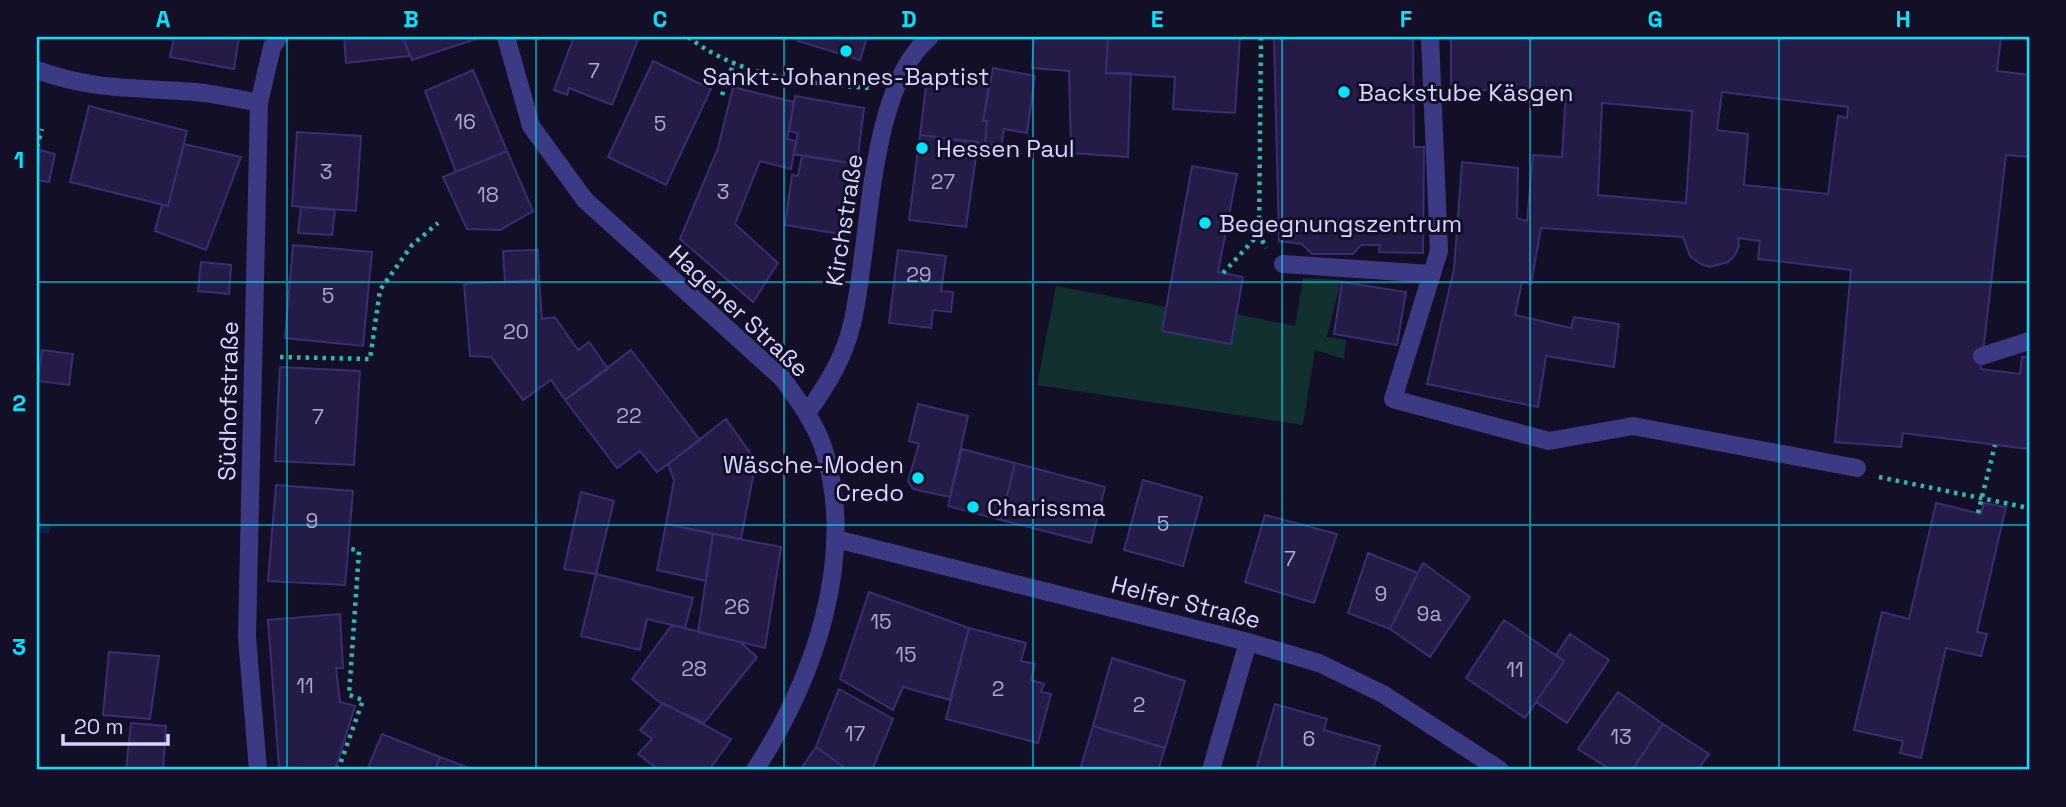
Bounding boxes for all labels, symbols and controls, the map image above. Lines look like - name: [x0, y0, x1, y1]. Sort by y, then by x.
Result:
- text: A: [156, 4, 171, 34]
- text: B: [403, 4, 419, 34]
- text: C: [653, 4, 667, 34]
- text: D: [901, 4, 917, 34]
- text: E: [1151, 4, 1163, 34]
- text: F: [1400, 4, 1412, 34]
- text: G: [1647, 4, 1663, 34]
- text: H: [1895, 4, 1911, 34]
- marker: Sankt-Johannes-Baptist: [838, 43, 854, 59]
- house number: 7: [588, 57, 600, 84]
- place label: Sankt-Johannes-Baptist: [703, 61, 989, 92]
- place label: Backstube Käsgen: [1358, 77, 1574, 108]
- marker: Backstube Käsgen: [1336, 84, 1352, 100]
- house number: 16: [454, 108, 476, 135]
- house number: 5: [654, 110, 666, 137]
- place label: Hessen Paul: [936, 133, 1075, 164]
- marker: Hessen Paul: [914, 140, 930, 156]
- text: 1: [14, 145, 24, 175]
- street label: Kirchstraße: [818, 152, 870, 288]
- house number: 3: [320, 158, 332, 185]
- house number: 27: [931, 168, 955, 195]
- house number: 3: [717, 178, 729, 205]
- house number: 18: [477, 181, 499, 208]
- place label: Begegnungszentrum: [1219, 208, 1462, 239]
- marker: Begegnungszentrum: [1197, 215, 1213, 231]
- street label: Hagener Straße: [662, 238, 816, 384]
- house number: 29: [906, 261, 932, 288]
- house number: 5: [322, 282, 334, 309]
- house number: 20: [503, 318, 529, 345]
- street label: Südhofstraße: [211, 321, 245, 481]
- text: 2: [12, 388, 26, 418]
- house number: 22: [616, 402, 642, 429]
- house number: 7: [312, 403, 324, 430]
- place label: Wäsche-Moden Credo: [723, 449, 904, 508]
- marker: Wäsche-Moden Credo: [910, 470, 926, 486]
- place label: Charissma: [987, 492, 1106, 523]
- marker: Charissma: [965, 499, 981, 515]
- house number: 9: [306, 507, 318, 534]
- house number: 5: [1157, 510, 1169, 537]
- house number: 7: [1284, 545, 1296, 572]
- street label: Helfer Straße: [1108, 568, 1264, 636]
- house number: 9: [1375, 580, 1387, 607]
- house number: 26: [724, 593, 750, 620]
- house number: 9a: [1417, 600, 1441, 627]
- house number: 15: [870, 608, 892, 635]
- text: 3: [12, 632, 26, 662]
- house number: 15: [895, 641, 917, 668]
- house number: 28: [681, 655, 707, 682]
- house number: 11: [1506, 656, 1524, 683]
- house number: 11: [296, 672, 314, 699]
- house number: 2: [992, 675, 1004, 702]
- house number: 2: [1133, 691, 1145, 718]
- scale bar: [63, 702, 168, 746]
- text: 20 m: [74, 713, 124, 740]
- house number: 17: [845, 720, 865, 747]
- house number: 13: [1610, 723, 1632, 750]
- house number: 6: [1303, 725, 1315, 752]

